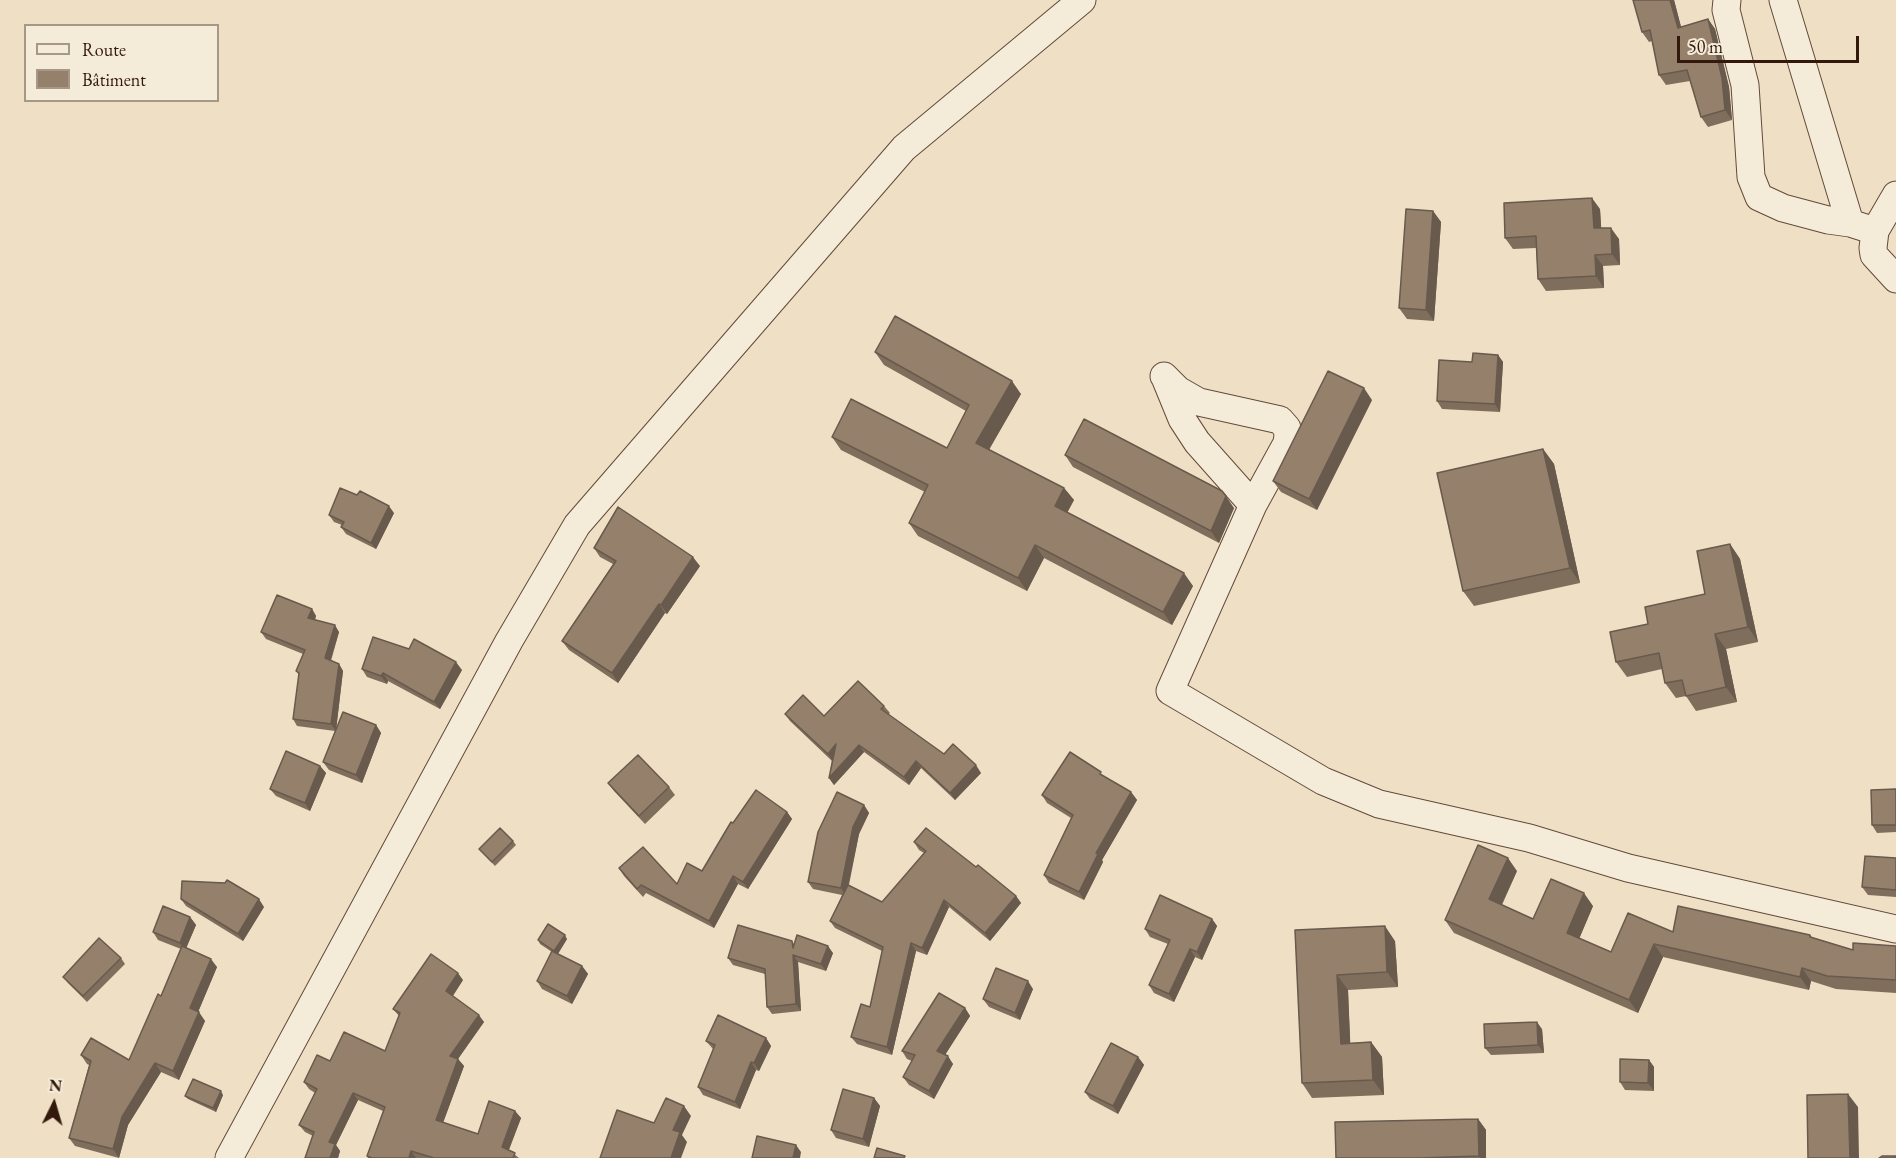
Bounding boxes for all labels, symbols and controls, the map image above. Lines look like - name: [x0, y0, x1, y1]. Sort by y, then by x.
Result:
- legend: [24, 24, 219, 102]
- scale bar: [1680, 24, 1862, 62]
- text: 50 m: [1688, 35, 1723, 58]
- text: Route: [82, 38, 126, 61]
- text: Bâtiment: [82, 68, 146, 91]
- north arrow: [24, 1074, 84, 1134]
- text: N: [48, 1075, 63, 1097]

